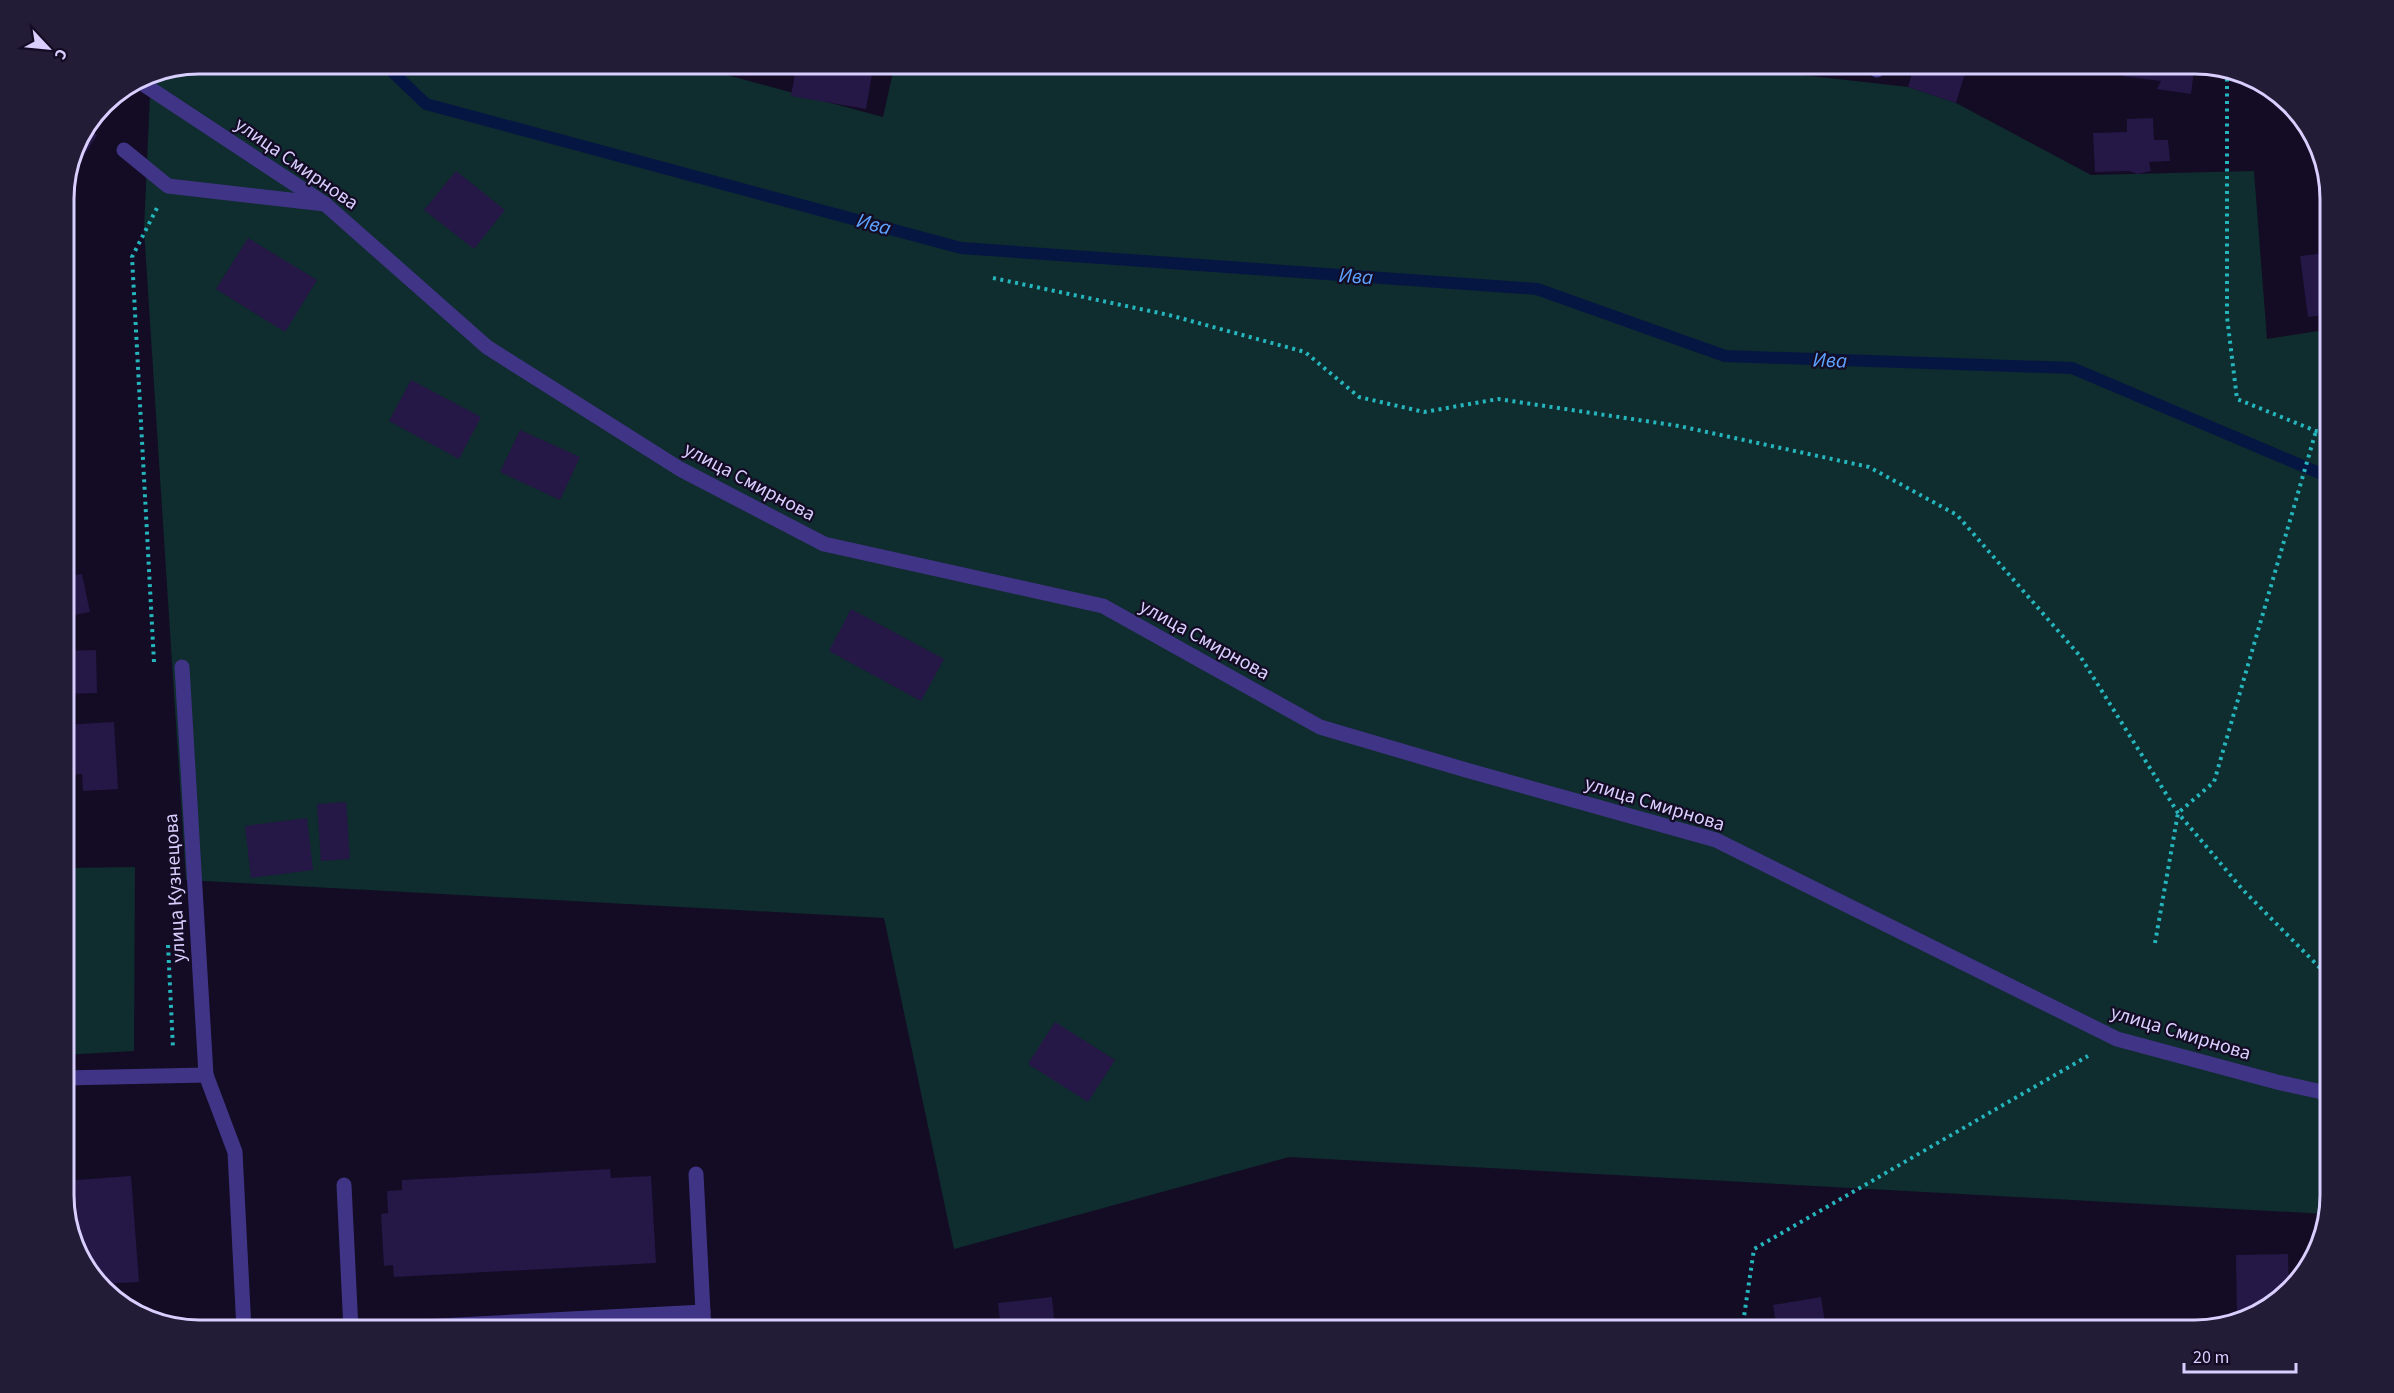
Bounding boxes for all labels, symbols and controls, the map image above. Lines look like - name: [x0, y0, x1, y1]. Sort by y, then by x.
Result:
- north arrow: [18, 18, 78, 78]
- text: С: [49, 45, 73, 63]
- street label: улица Смирнова: [229, 111, 364, 217]
- water label: Ива: [853, 205, 895, 243]
- water label: Ива: [1338, 260, 1374, 292]
- water label: Ива: [1812, 344, 1848, 376]
- street label: улица Смирнова: [679, 435, 820, 528]
- street label: улица Смирнова: [1134, 592, 1275, 687]
- street label: улица Смирнова: [1581, 769, 1728, 839]
- street label: улица Кузнецова: [157, 813, 193, 963]
- street label: улица Смирнова: [2107, 998, 2254, 1068]
- scale bar: [2184, 1336, 2296, 1374]
- text: 20 m: [2193, 1345, 2229, 1370]

